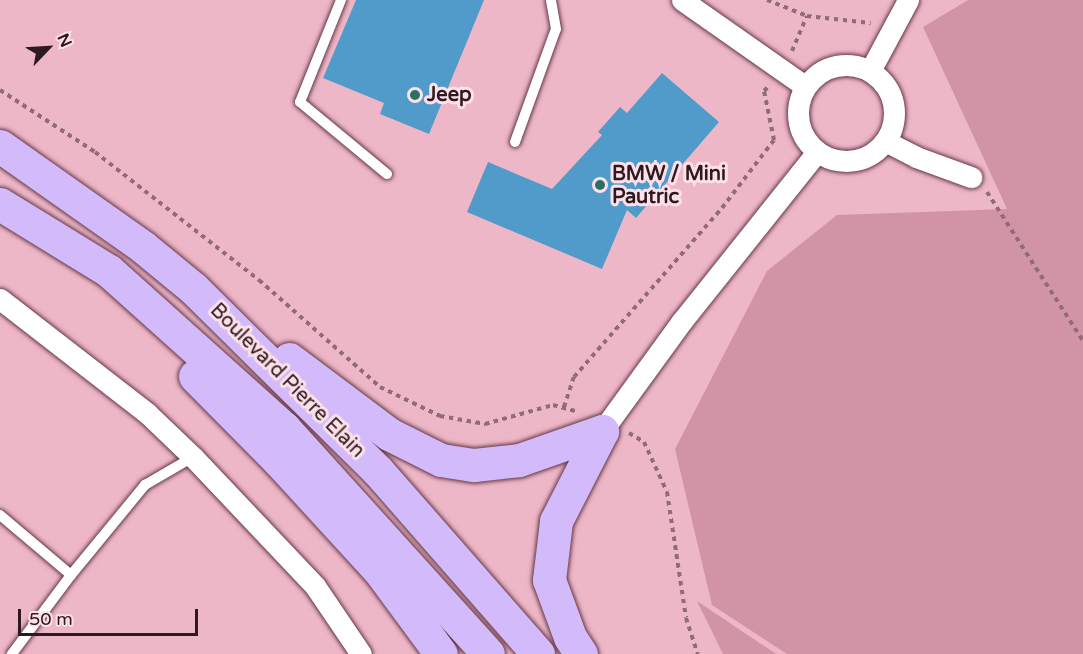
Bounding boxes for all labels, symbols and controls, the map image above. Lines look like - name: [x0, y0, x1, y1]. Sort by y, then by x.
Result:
- north arrow: [18, 18, 78, 78]
- text: N: [53, 30, 76, 50]
- place label: Jeep: [427, 83, 472, 107]
- marker: Jeep: [408, 88, 422, 102]
- place label: BMW / Mini Pautric: [612, 162, 726, 209]
- marker: BMW / Mini Pautric: [593, 178, 607, 192]
- street label: Boulevard Pierre Elain: [205, 299, 369, 463]
- scale bar: [21, 597, 201, 635]
- text: 50 m: [29, 608, 73, 630]

